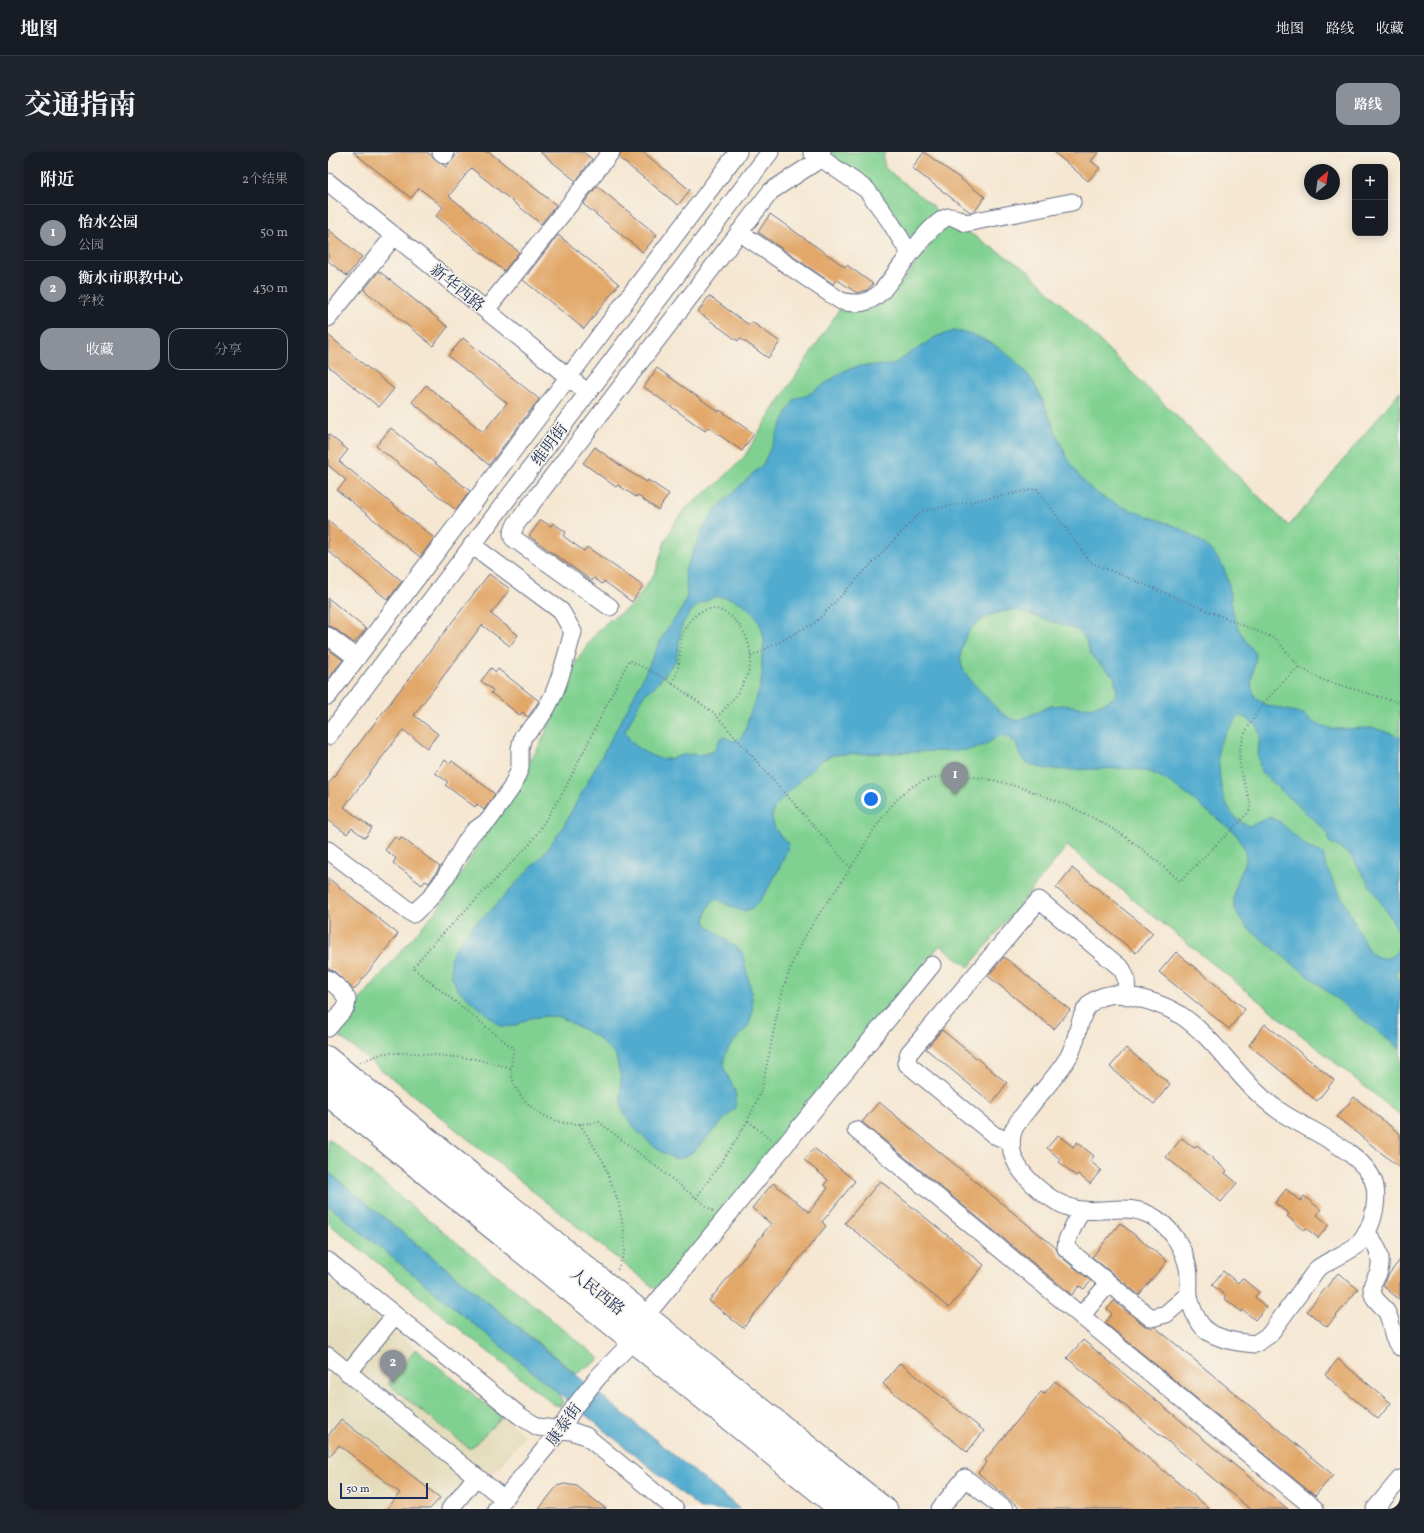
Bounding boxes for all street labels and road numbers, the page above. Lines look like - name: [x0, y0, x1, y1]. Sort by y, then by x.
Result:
- street label: 新华西路: [425, 260, 489, 317]
- street label: 维明街: [527, 419, 574, 471]
- street label: 人民西路: [565, 1264, 629, 1321]
- street label: 康泰街: [542, 1399, 588, 1451]

